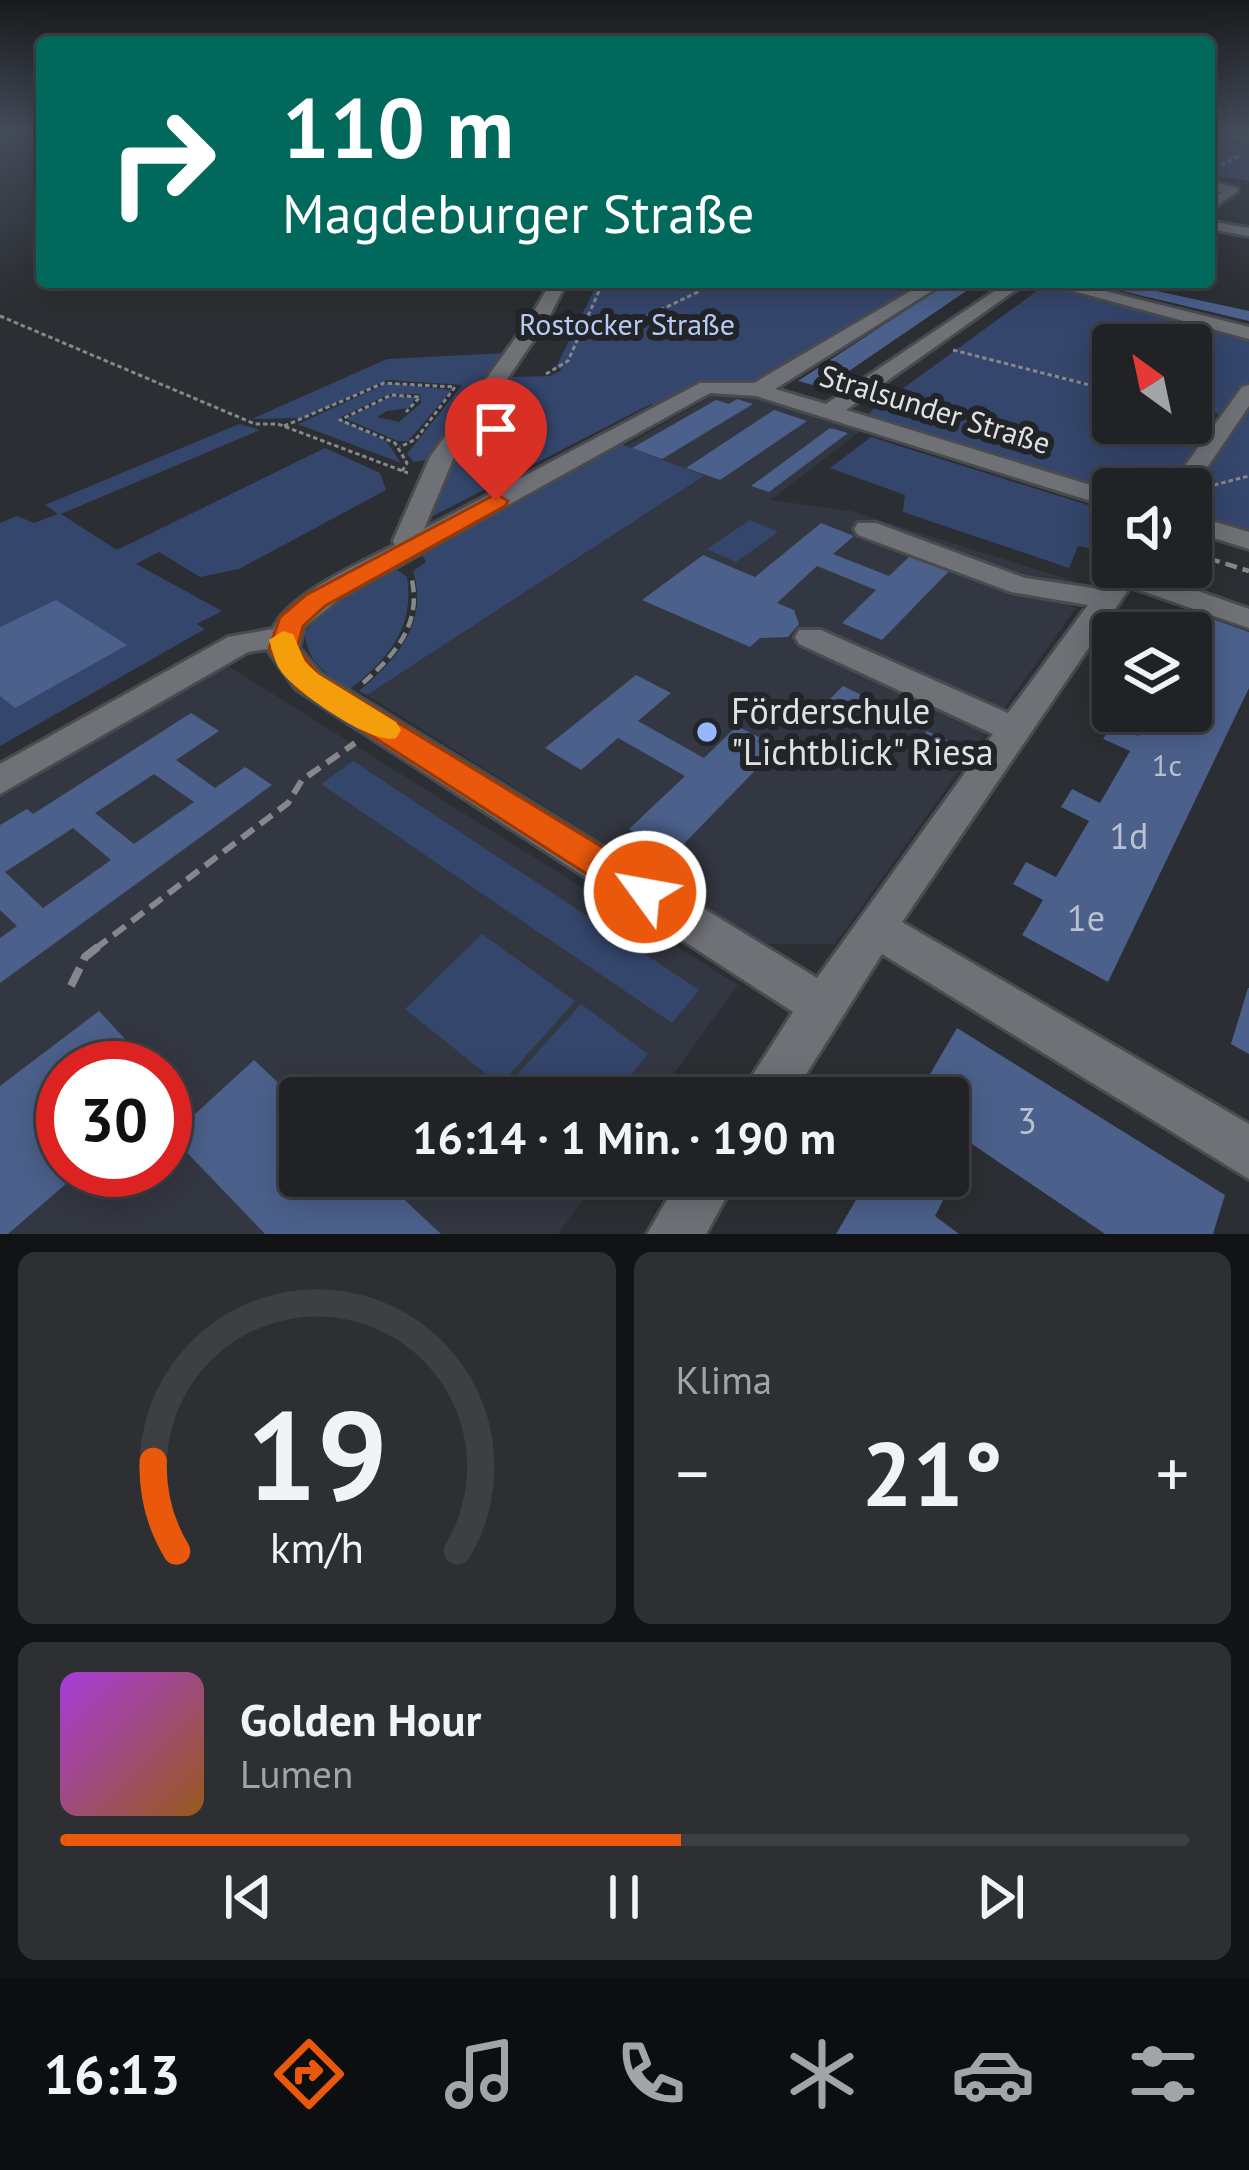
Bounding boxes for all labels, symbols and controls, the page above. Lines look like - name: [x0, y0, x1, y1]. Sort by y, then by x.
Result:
- text: 110 m: [282, 72, 514, 181]
- icon: right: [84, 84, 240, 240]
- text: Magdeburger Straße: [282, 178, 754, 248]
- park label: Rostocker Straße: [519, 304, 735, 343]
- north arrow: [1092, 324, 1212, 444]
- map controls: [1092, 324, 1212, 732]
- street label: Stralsunder Straße: [815, 355, 1055, 462]
- pin: [445, 378, 547, 501]
- icon: arrive: [463, 396, 529, 462]
- button: sound: [1092, 468, 1212, 588]
- button: layers: [1092, 612, 1212, 732]
- place label: Förderschule "Lichtblick" Riesa: [731, 687, 994, 775]
- marker: Förderschule "Lichtblick" Riesa: [694, 719, 720, 745]
- house number: 1c: [1152, 745, 1182, 784]
- house number: 1d: [1110, 812, 1149, 859]
- position arrow: [582, 829, 708, 955]
- house number: 1e: [1067, 894, 1105, 941]
- speed limit sign: 30: [36, 1041, 192, 1197]
- house number: 3: [1017, 1097, 1037, 1144]
- text: 16:14 · 1 Min. · 190 m: [412, 1108, 836, 1166]
- text: Klima: [676, 1354, 772, 1405]
- text: 19: [246, 1373, 388, 1534]
- text: 21°: [862, 1414, 1003, 1531]
- text: −: [676, 1430, 709, 1515]
- text: +: [1156, 1430, 1189, 1515]
- text: km/h: [270, 1519, 364, 1575]
- text: Golden Hour: [240, 1690, 481, 1748]
- text: Lumen: [240, 1748, 353, 1799]
- icon: previous: [215, 1864, 281, 1930]
- icon: pause: [591, 1864, 657, 1930]
- icon: next: [968, 1864, 1034, 1930]
- icon: directions: [267, 2032, 351, 2116]
- icon: music: [438, 2032, 522, 2116]
- icon: phone: [609, 2032, 693, 2116]
- icon: climate: [780, 2032, 864, 2116]
- icon: car: [951, 2032, 1035, 2116]
- icon: filters: [1121, 2032, 1205, 2116]
- text: 16:13: [43, 2039, 180, 2109]

